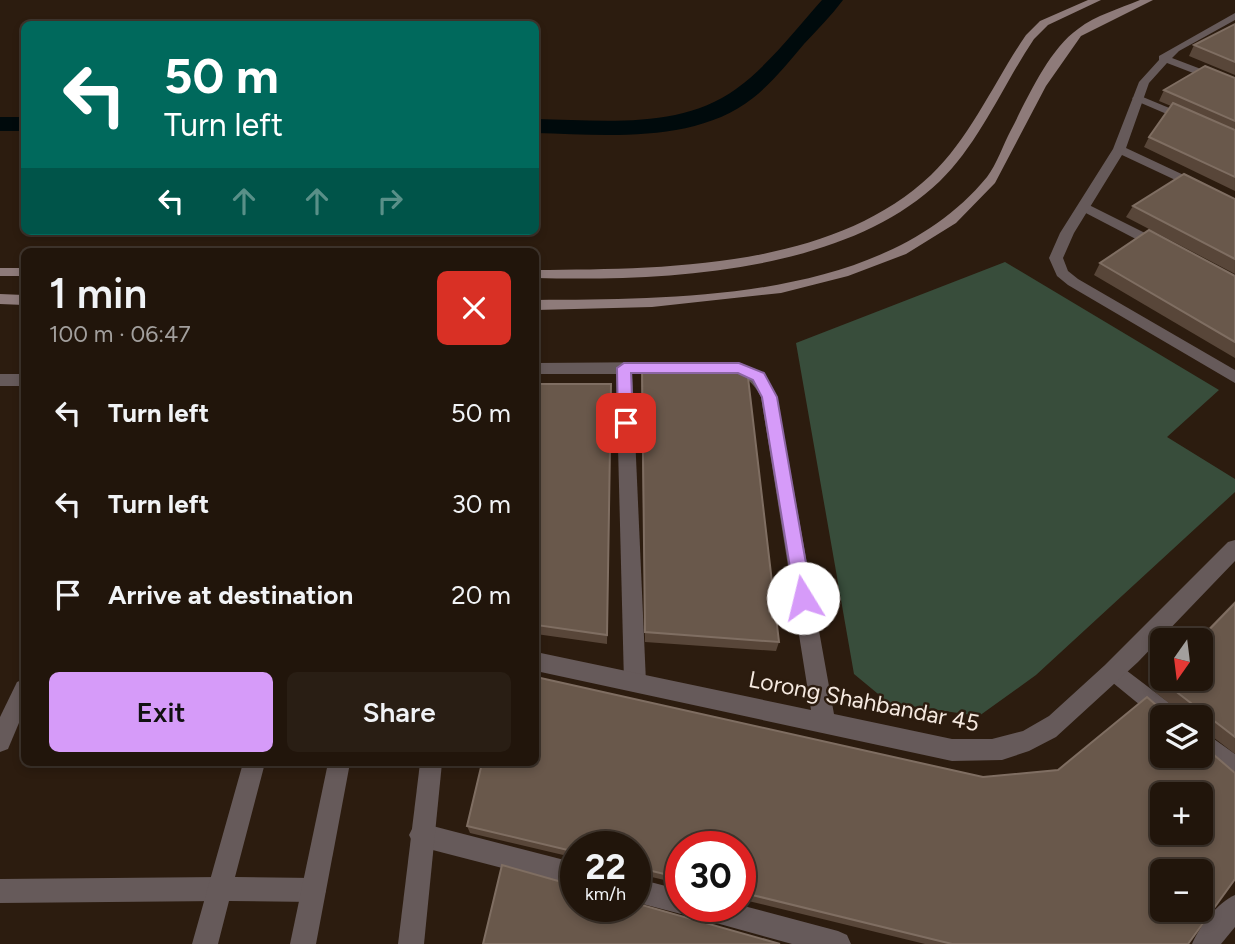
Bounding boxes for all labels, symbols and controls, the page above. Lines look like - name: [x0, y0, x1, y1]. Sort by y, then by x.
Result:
- text: 50 m: [164, 46, 279, 105]
- icon: left: [49, 49, 140, 140]
- text: Turn left: [164, 106, 283, 144]
- icon: left: [152, 182, 190, 220]
- icon: ahead: [225, 182, 263, 220]
- icon: ahead: [298, 182, 336, 220]
- icon: right: [371, 182, 409, 220]
- text: 1 min: [49, 268, 147, 319]
- button: close: [437, 271, 511, 345]
- text: 100 m · 06:47: [49, 320, 191, 348]
- pin: [596, 393, 656, 453]
- icon: left: [49, 394, 87, 432]
- text: Turn left: [108, 397, 209, 429]
- text: 50 m: [451, 397, 511, 429]
- icon: arrive: [607, 404, 645, 442]
- icon: left: [49, 485, 87, 523]
- text: Turn left: [108, 488, 209, 520]
- text: 30 m: [452, 488, 511, 520]
- position arrow: [766, 561, 840, 635]
- icon: arrive: [49, 576, 87, 614]
- text: Arrive at destination: [108, 579, 353, 611]
- text: 20 m: [451, 579, 511, 611]
- north arrow: [1150, 628, 1213, 691]
- map controls: [1150, 628, 1213, 922]
- street label: Lorong Shahbandar 45: [746, 665, 982, 737]
- button: Exit: [49, 672, 273, 752]
- button: Share: [287, 672, 511, 752]
- button: layers: [1150, 705, 1213, 768]
- button: +: [1150, 782, 1213, 845]
- speed limit sign: 30: [665, 831, 756, 922]
- text: 22: [585, 846, 626, 888]
- button: −: [1150, 859, 1213, 922]
- text: km/h: [585, 883, 626, 905]

